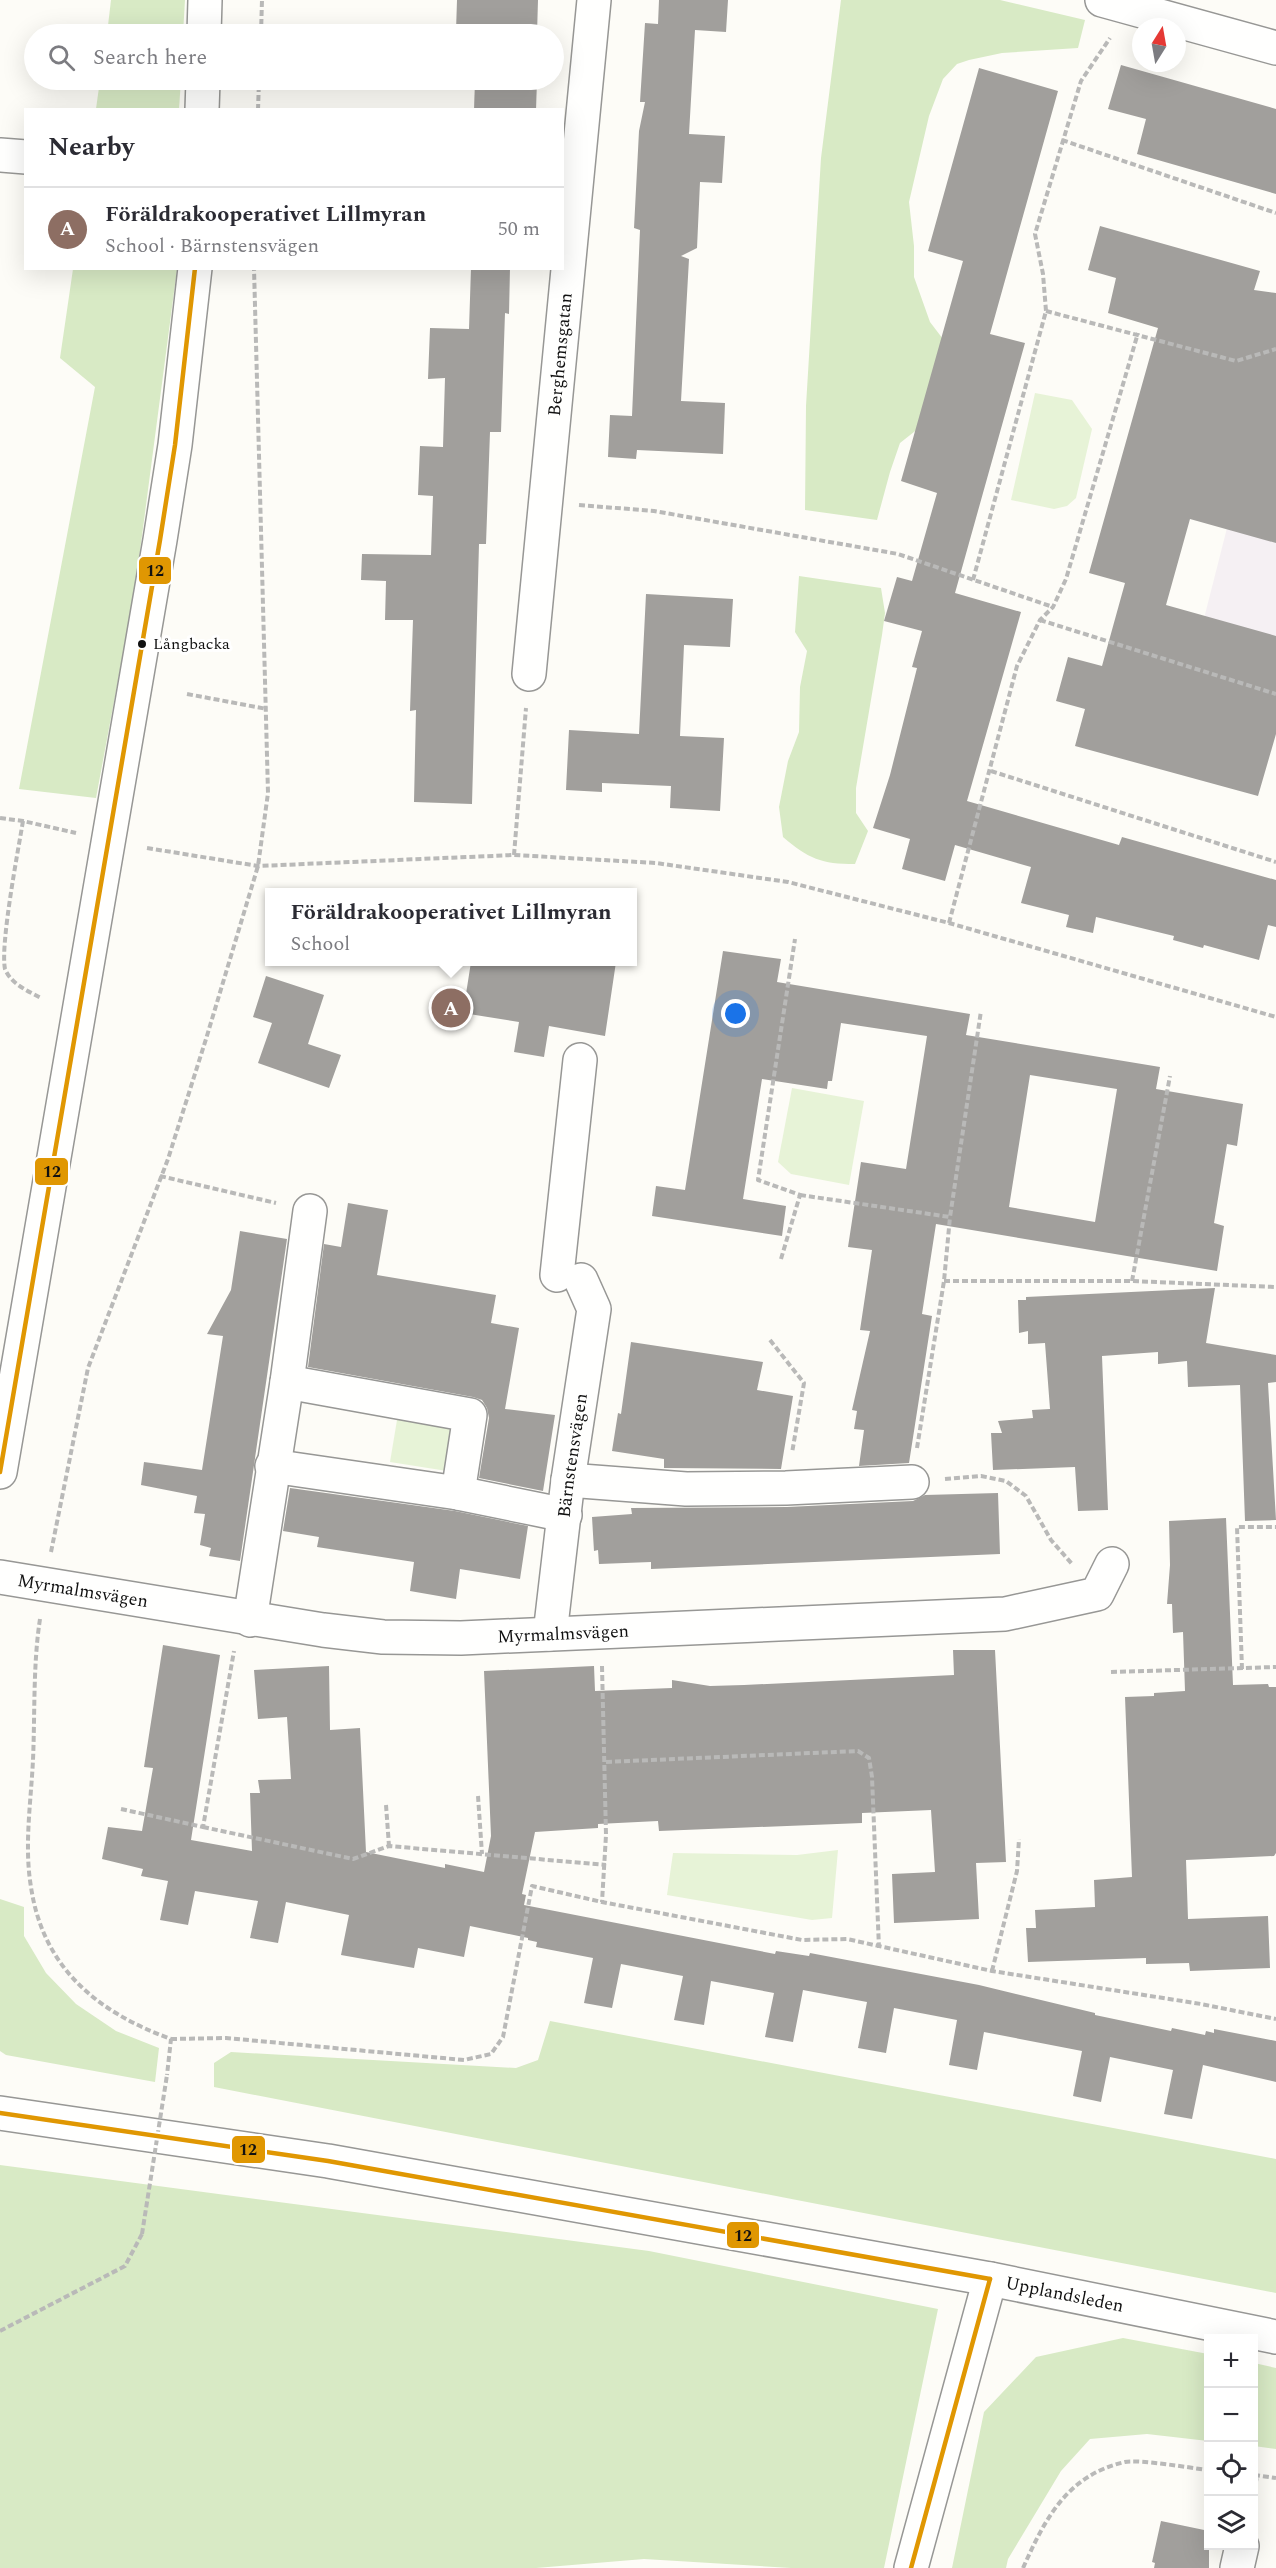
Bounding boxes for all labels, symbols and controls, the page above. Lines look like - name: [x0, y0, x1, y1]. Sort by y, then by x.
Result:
- north arrow: [1132, 18, 1186, 72]
- search box: [24, 24, 564, 90]
- icon: search: [45, 41, 78, 74]
- text: Search here: [93, 41, 207, 74]
- text: Nearby: [48, 127, 134, 167]
- text: Föräldrakooperativet Lillmyran: [105, 198, 426, 231]
- text: A: [60, 214, 75, 244]
- text: 50 m: [498, 214, 540, 244]
- text: School · Bärnstensvägen: [105, 231, 319, 261]
- street label: Berghemsgatan: [540, 291, 579, 417]
- line badge: 12: [138, 556, 172, 585]
- text: 12: [146, 559, 164, 583]
- place label: Långbacka: [153, 632, 230, 656]
- marker: Långbacka: [136, 638, 148, 650]
- popup: [265, 888, 637, 966]
- text: Föräldrakooperativet Lillmyran: [290, 896, 612, 929]
- text: School: [290, 929, 350, 959]
- pin: A: [432, 986, 470, 1030]
- your location: [721, 999, 750, 1028]
- line badge: 12: [34, 1157, 69, 1186]
- text: 12: [43, 1160, 61, 1184]
- street label: Bärnstensvägen: [550, 1391, 595, 1519]
- street label: Myrmalmsvägen: [16, 1567, 150, 1615]
- street label: Myrmalmsvägen: [497, 1617, 630, 1650]
- line badge: 12: [231, 2135, 266, 2164]
- text: 12: [239, 2138, 257, 2162]
- line badge: 12: [726, 2221, 760, 2249]
- text: 12: [734, 2224, 752, 2248]
- street label: Upplandsleden: [1003, 2269, 1126, 2319]
- map controls: [1204, 2334, 1258, 2550]
- button: +: [1204, 2334, 1258, 2388]
- button: −: [1204, 2388, 1258, 2442]
- button: locate: [1204, 2442, 1258, 2496]
- button: layers: [1204, 2496, 1258, 2550]

